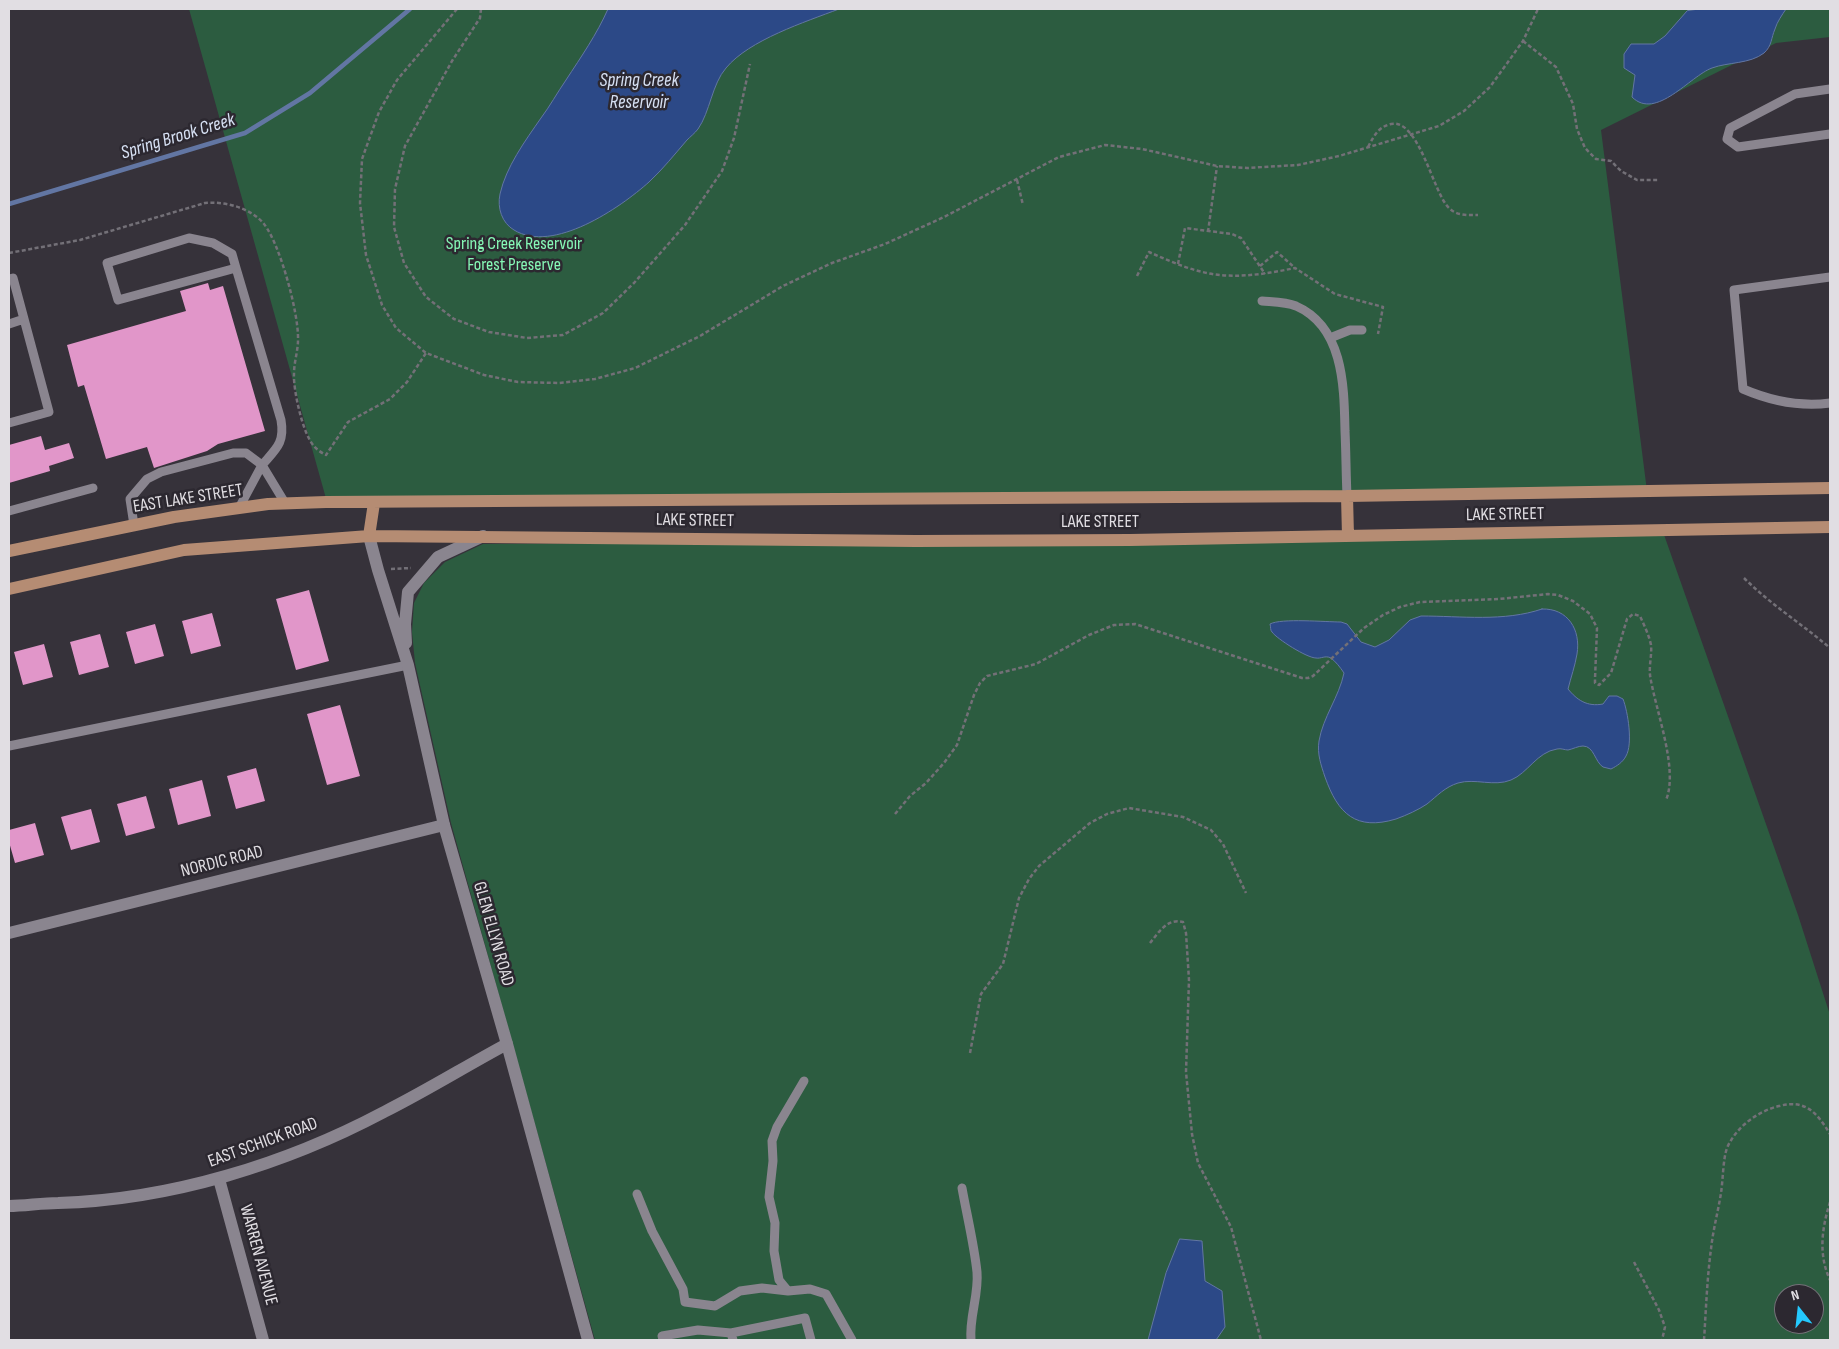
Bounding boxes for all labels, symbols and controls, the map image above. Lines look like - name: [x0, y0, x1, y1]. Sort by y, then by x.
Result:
- water label: Spring Creek Reservoir: [599, 70, 679, 114]
- water label: Spring Brook Creek: [118, 109, 238, 165]
- park label: Spring Creek Reservoir Forest Preserve: [446, 233, 582, 276]
- street label: EAST LAKE STREET: [132, 480, 244, 518]
- street label: LAKE STREET: [1466, 504, 1544, 526]
- street label: LAKE STREET: [656, 510, 734, 532]
- street label: LAKE STREET: [1061, 511, 1139, 533]
- street label: NORDIC ROAD: [179, 841, 265, 883]
- street label: GLEN ELLYN ROAD: [468, 879, 518, 989]
- street label: EAST SCHICK ROAD: [205, 1113, 321, 1173]
- street label: WARREN AVENUE: [234, 1202, 282, 1308]
- north arrow: [1774, 1284, 1824, 1334]
- text: N: [1789, 1286, 1801, 1304]

